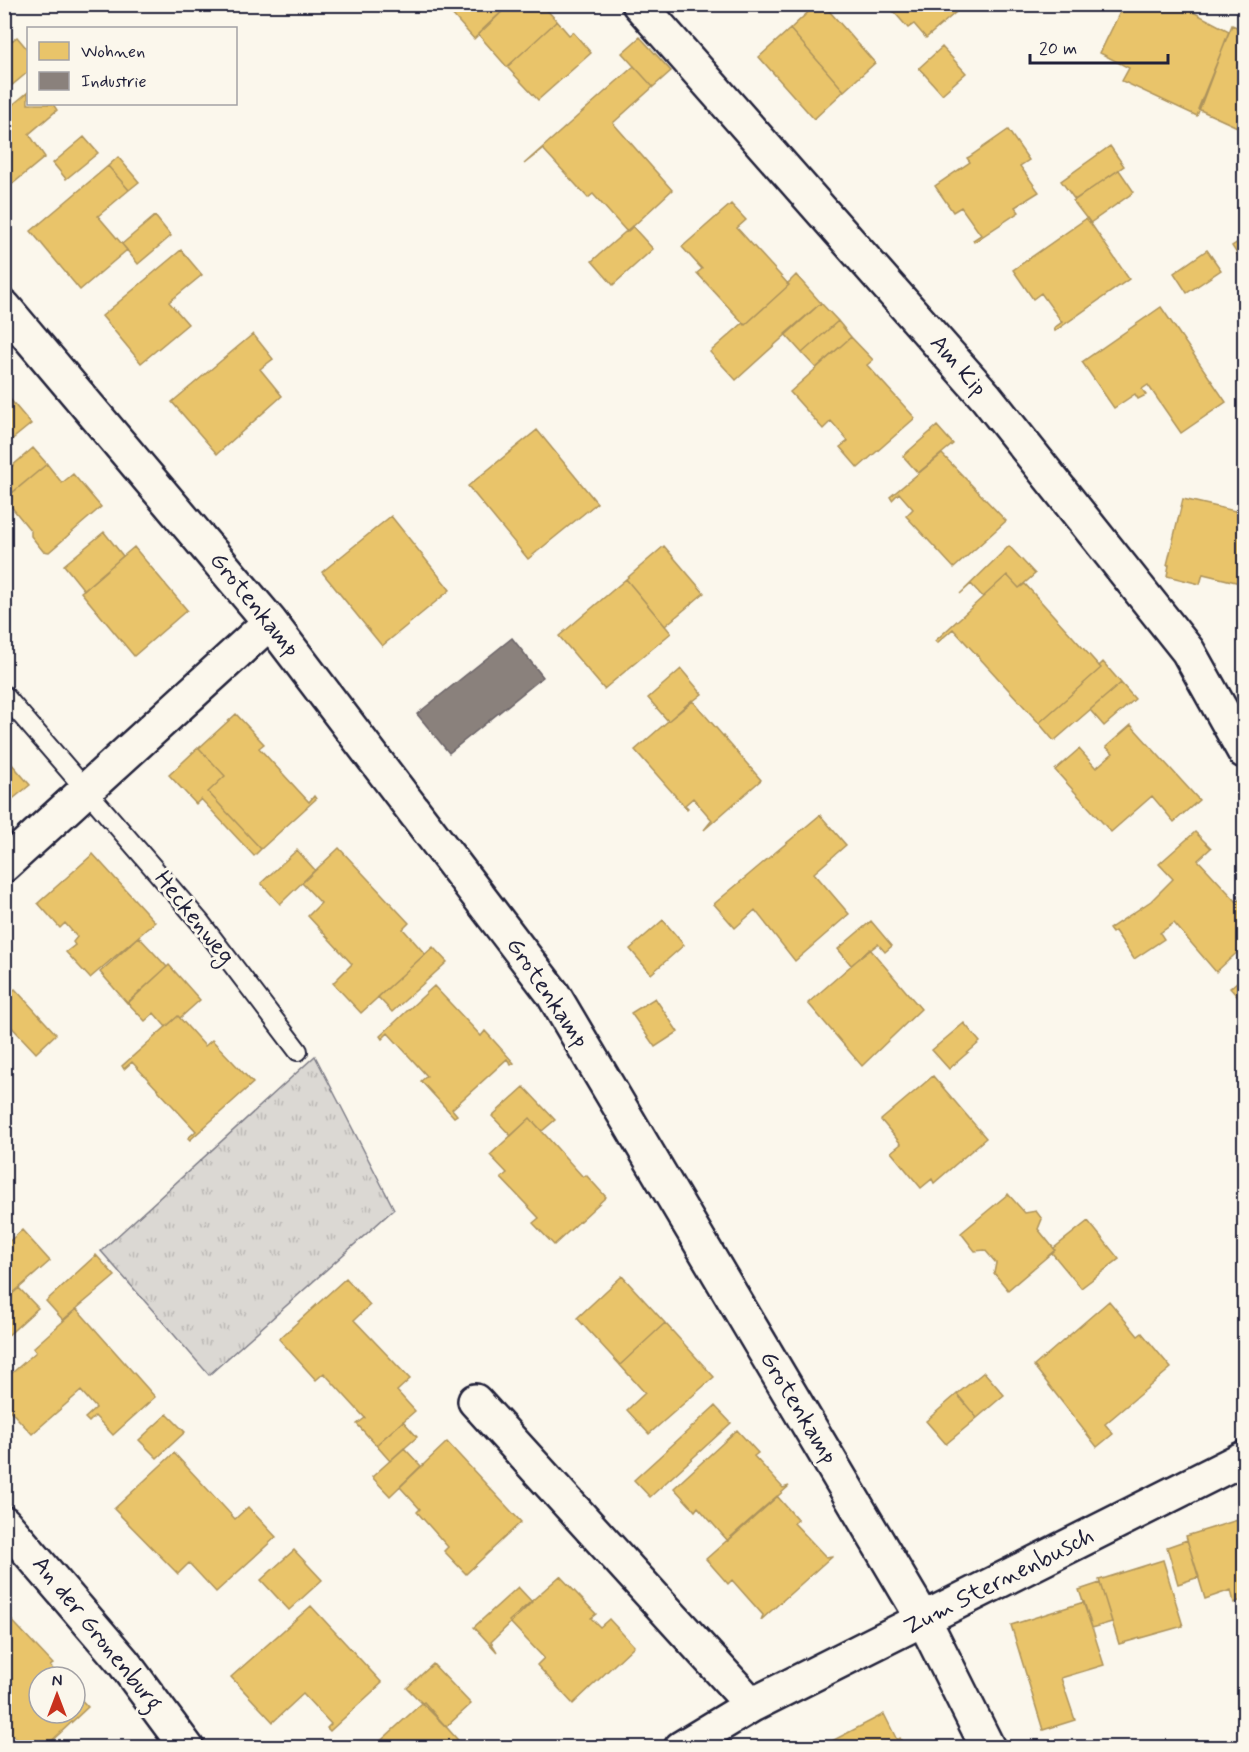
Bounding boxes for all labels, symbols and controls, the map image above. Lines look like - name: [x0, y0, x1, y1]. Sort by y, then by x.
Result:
- legend: [27, 27, 237, 105]
- scale bar: [1030, 27, 1168, 65]
- text: 20 m: [1039, 37, 1077, 61]
- text: Wohnen: [81, 40, 145, 64]
- text: Industrie: [81, 70, 147, 94]
- street label: Am Kip: [922, 328, 994, 404]
- street label: Grotenkamp: [202, 546, 306, 664]
- street label: Heckenweg: [145, 865, 241, 973]
- street label: Grotenkamp: [499, 932, 595, 1054]
- street label: Grotenkamp: [752, 1345, 844, 1471]
- street label: Zum Sternenbusch: [899, 1521, 1099, 1643]
- street label: An der Gronenburg: [22, 1550, 169, 1720]
- north arrow: [27, 1665, 87, 1725]
- text: N: [52, 1671, 62, 1692]

